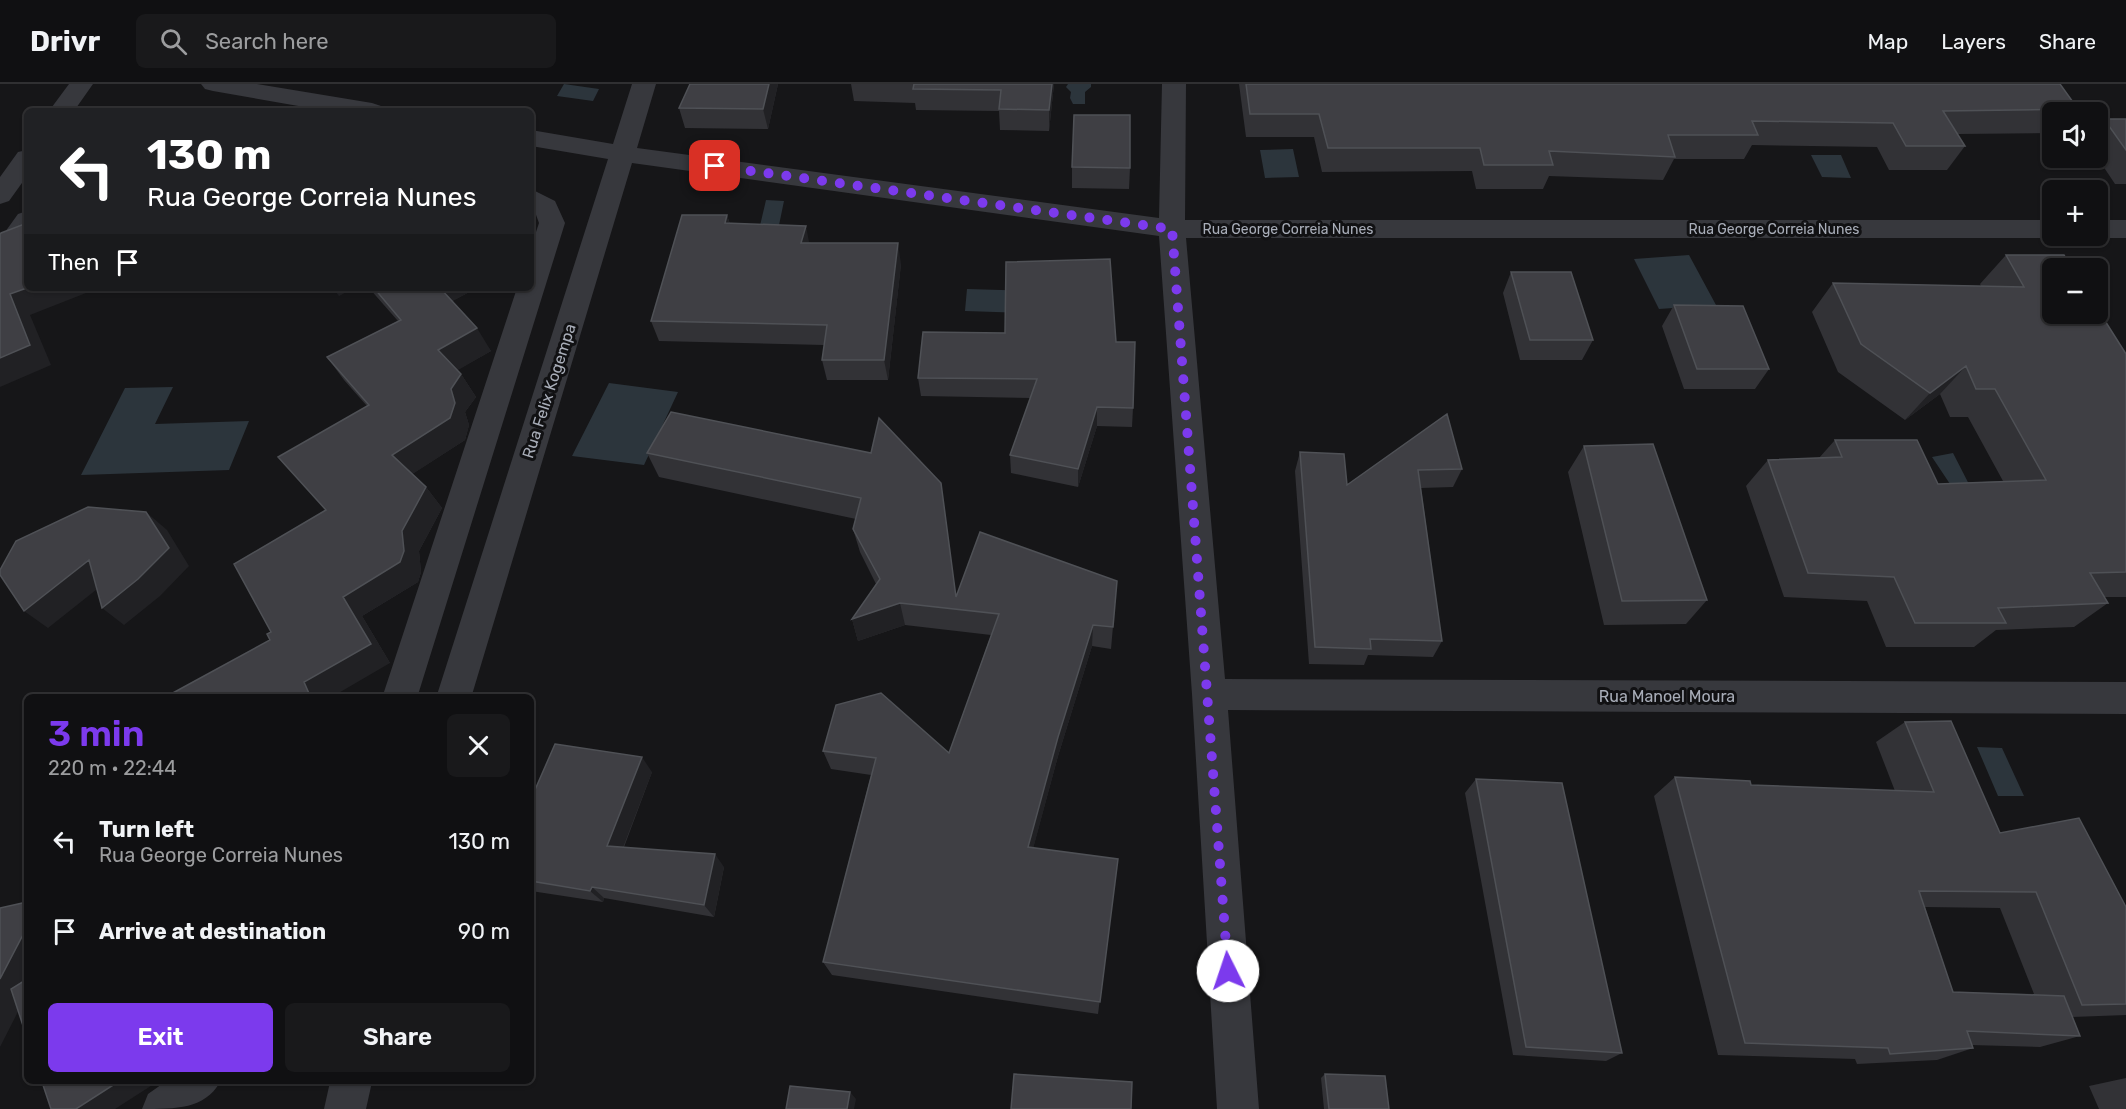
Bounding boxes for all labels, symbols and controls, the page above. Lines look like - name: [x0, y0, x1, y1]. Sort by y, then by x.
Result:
- search box: [136, 14, 556, 68]
- text: Drivr: [30, 25, 100, 58]
- icon: search: [157, 25, 190, 58]
- text: Search here: [205, 28, 329, 55]
- text: Map: [1867, 29, 1908, 54]
- text: Layers: [1941, 29, 2006, 54]
- text: Share: [2039, 29, 2096, 54]
- map controls: [2042, 102, 2108, 324]
- button: sound: [2042, 102, 2108, 168]
- text: 130 m: [147, 130, 272, 180]
- icon: left: [48, 132, 126, 210]
- pin: [689, 140, 740, 191]
- icon: arrive: [698, 149, 731, 182]
- button: +: [2042, 180, 2108, 246]
- text: Rua George Correia Nunes: [147, 181, 476, 213]
- street label: Rua George Correia Nunes: [1203, 221, 1373, 238]
- street label: Rua George Correia Nunes: [1689, 221, 1859, 238]
- icon: arrive: [111, 246, 144, 279]
- text: Then: [48, 249, 99, 276]
- button: −: [2042, 258, 2108, 324]
- street label: Rua Felix Kogempa: [518, 321, 580, 461]
- street label: Rua Manoel Moura: [1599, 687, 1735, 706]
- text: 3 min: [48, 712, 145, 755]
- button: close: [447, 714, 510, 777]
- text: 220 m · 22:44: [48, 756, 177, 780]
- text: Turn left: [99, 816, 194, 843]
- icon: left: [48, 825, 81, 858]
- text: 130 m: [448, 828, 510, 855]
- text: Rua George Correia Nunes: [99, 843, 343, 867]
- icon: arrive: [48, 915, 81, 948]
- text: Arrive at destination: [99, 918, 326, 945]
- text: 90 m: [458, 918, 510, 945]
- position arrow: [1196, 939, 1260, 1003]
- button: Exit: [48, 1003, 273, 1072]
- button: Share: [285, 1003, 510, 1072]

